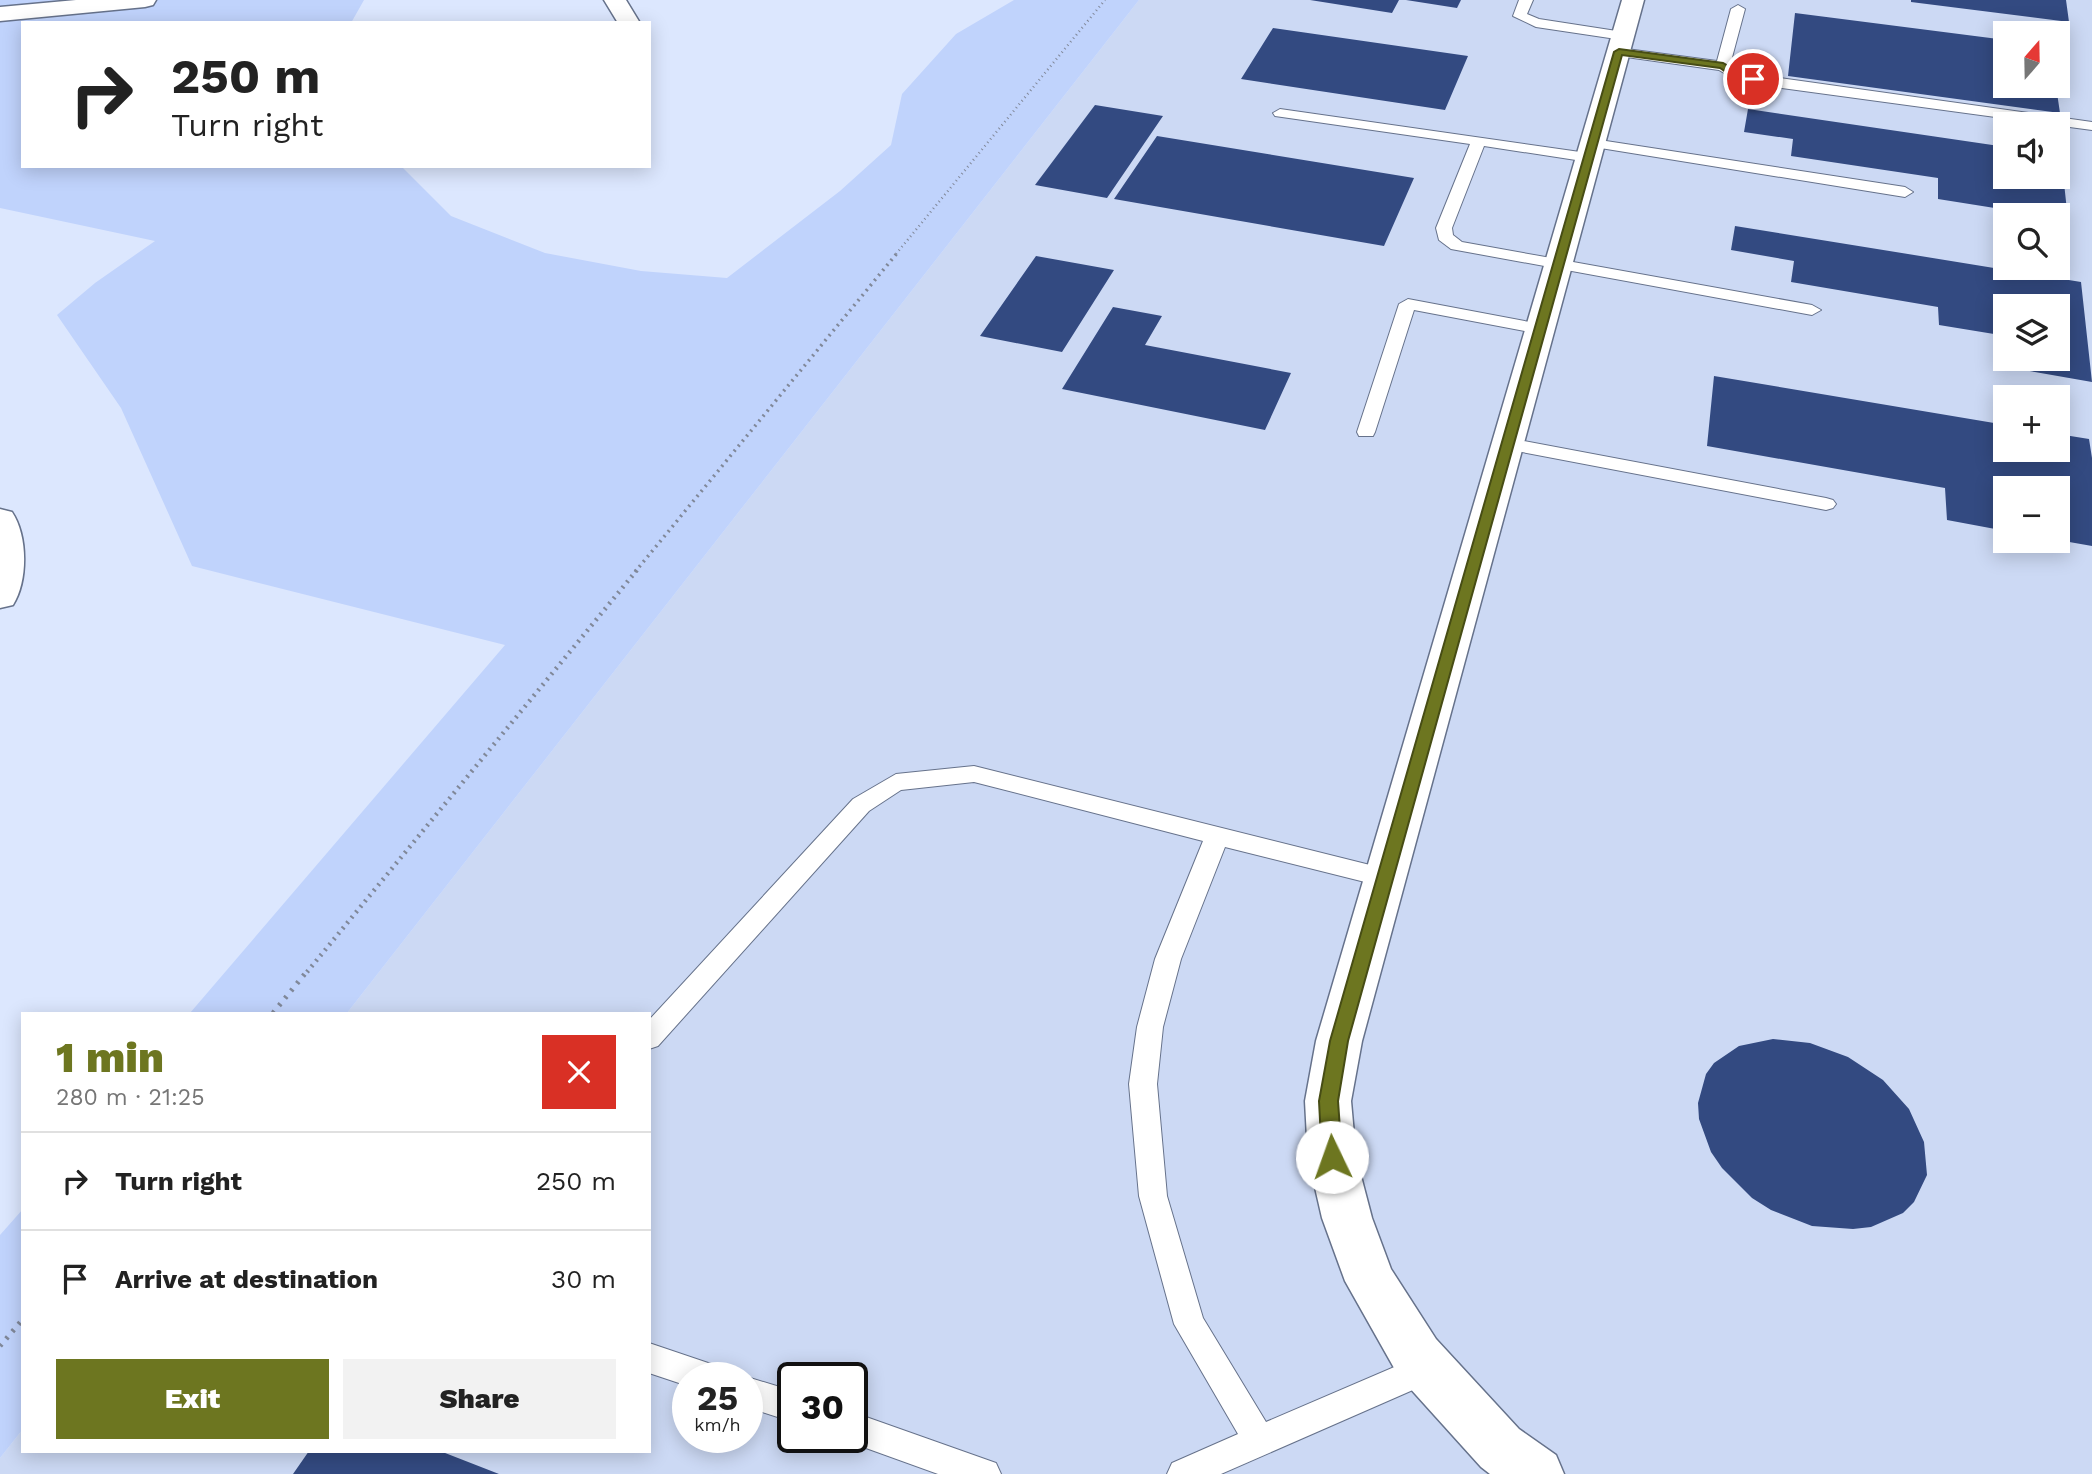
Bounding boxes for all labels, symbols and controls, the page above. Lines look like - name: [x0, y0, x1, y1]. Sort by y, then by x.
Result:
- north arrow: [1993, 21, 2070, 98]
- map controls: [1993, 21, 2070, 553]
- text: 250 m: [171, 47, 320, 105]
- icon: right: [56, 49, 147, 140]
- pin: [1723, 49, 1783, 109]
- icon: arrive: [1734, 60, 1772, 98]
- text: Turn right: [171, 106, 323, 144]
- button: sound: [1993, 112, 2070, 189]
- button: search: [1993, 203, 2070, 280]
- button: layers: [1993, 294, 2070, 371]
- button: +: [1993, 385, 2070, 462]
- button: −: [1993, 476, 2070, 553]
- text: 1 min: [56, 1033, 164, 1082]
- button: close: [542, 1035, 616, 1109]
- text: 280 m · 21:25: [56, 1084, 205, 1111]
- position arrow: [1295, 1120, 1369, 1194]
- icon: right: [56, 1162, 94, 1200]
- text: Turn right: [115, 1166, 242, 1196]
- text: 250 m: [536, 1166, 616, 1196]
- icon: arrive: [56, 1260, 94, 1298]
- text: Arrive at destination: [115, 1264, 378, 1294]
- text: 30 m: [551, 1264, 616, 1294]
- button: Exit: [56, 1359, 329, 1439]
- button: Share: [343, 1359, 616, 1439]
- speed limit sign: 30: [777, 1362, 868, 1453]
- text: 25: [697, 1377, 738, 1419]
- text: km/h: [694, 1414, 741, 1435]

